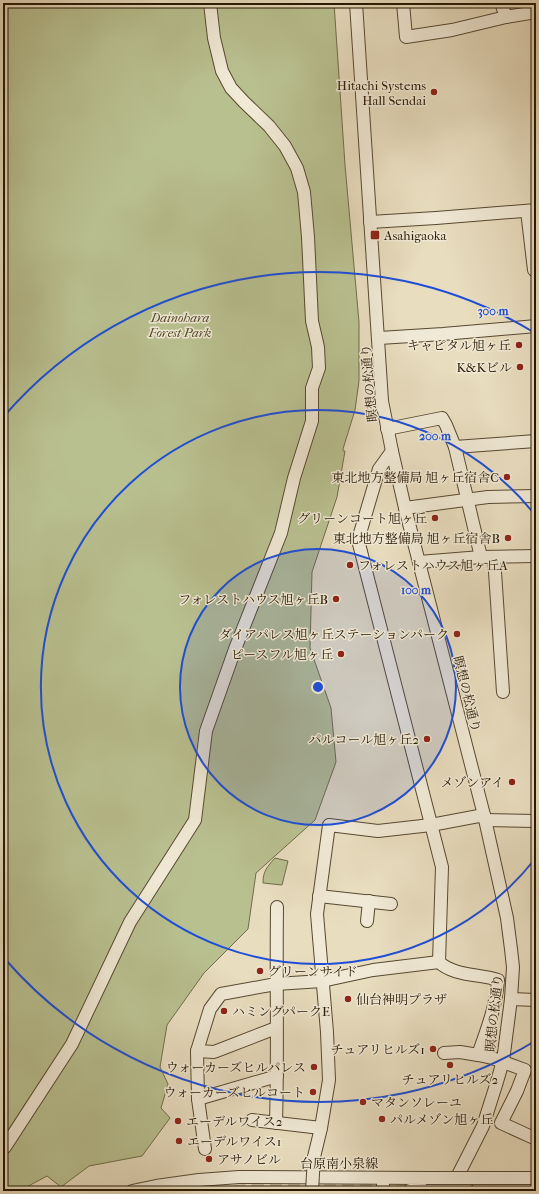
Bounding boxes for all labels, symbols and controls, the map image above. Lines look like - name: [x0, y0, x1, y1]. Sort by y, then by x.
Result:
- place label: Hitachi Systems Hall Sendai: [337, 78, 426, 108]
- marker: Hitachi Systems Hall Sendai: [429, 87, 439, 97]
- place label: Asahigaoka: [383, 228, 447, 243]
- marker: Asahigaoka: [369, 229, 381, 241]
- text: 300 m: [478, 304, 509, 319]
- park label: Dainohara Forest Park: [148, 310, 212, 340]
- place label: キャピタル旭ヶ丘: [407, 338, 511, 353]
- marker: キャピタル旭ヶ丘: [514, 340, 524, 350]
- street label: 瞑想の松通り: [358, 343, 380, 423]
- place label: K&Kビル: [456, 360, 512, 375]
- marker: K&Kビル: [515, 362, 525, 372]
- text: 200 m: [419, 429, 452, 443]
- place label: 東北地方整備局 旭ヶ丘宿舎C: [331, 470, 499, 485]
- marker: 東北地方整備局 旭ヶ丘宿舎C: [502, 472, 512, 482]
- place label: グリーンコート旭ヶ丘: [297, 511, 427, 526]
- marker: グリーンコート旭ヶ丘: [430, 513, 440, 523]
- place label: 東北地方整備局 旭ヶ丘宿舎B: [333, 531, 500, 546]
- marker: 東北地方整備局 旭ヶ丘宿舎B: [503, 533, 513, 543]
- place label: フォレストハウス旭ヶ丘A: [358, 558, 508, 573]
- marker: フォレストハウス旭ヶ丘A: [345, 560, 355, 570]
- text: 100 m: [401, 583, 432, 597]
- place label: フォレストハウス旭ヶ丘B: [178, 592, 328, 607]
- marker: フォレストハウス旭ヶ丘B: [331, 594, 341, 604]
- place label: ダイアパレス旭ヶ丘ステーションパーク: [219, 627, 449, 642]
- marker: ダイアパレス旭ヶ丘ステーションパーク: [452, 629, 462, 639]
- place label: ピースフル旭ヶ丘: [231, 647, 333, 662]
- marker: ピースフル旭ヶ丘: [336, 649, 346, 659]
- street label: 瞑想の松通り: [450, 654, 484, 734]
- centre of rings: [311, 680, 325, 694]
- place label: パルコール旭ヶ丘2: [309, 732, 419, 747]
- marker: パルコール旭ヶ丘2: [422, 734, 432, 744]
- place label: メゾンアイ: [441, 775, 504, 790]
- marker: メゾンアイ: [507, 777, 517, 787]
- place label: グリーンサイド: [268, 964, 358, 979]
- marker: グリーンサイド: [255, 966, 265, 976]
- street label: 瞑想の松通り: [482, 973, 506, 1053]
- place label: 仙台神明プラザ: [356, 992, 447, 1007]
- marker: 仙台神明プラザ: [343, 994, 353, 1004]
- place label: ハミングパークE: [232, 1004, 330, 1019]
- marker: ハミングパークE: [219, 1006, 229, 1016]
- place label: チュアリヒルズ1: [331, 1042, 425, 1057]
- marker: チュアリヒルズ1: [428, 1044, 438, 1054]
- place label: ウォーカーズヒルパレス: [166, 1060, 306, 1075]
- marker: チュアリヒルズ2: [445, 1060, 455, 1070]
- marker: ウォーカーズヒルパレス: [309, 1062, 319, 1072]
- place label: チュアリヒルズ2: [402, 1072, 499, 1087]
- place label: ウォーカーズヒルコート: [163, 1085, 305, 1100]
- marker: ウォーカーズヒルコート: [308, 1087, 318, 1097]
- place label: マタンソレーユ: [371, 1095, 462, 1110]
- marker: マタンソレーユ: [358, 1097, 368, 1107]
- place label: パルメゾン旭ヶ丘: [390, 1112, 493, 1127]
- place label: エーデルワイス2: [186, 1114, 283, 1129]
- marker: パルメゾン旭ヶ丘: [377, 1114, 387, 1124]
- marker: エーデルワイス2: [173, 1116, 183, 1126]
- place label: エーデルワイス1: [187, 1134, 281, 1149]
- marker: エーデルワイス1: [174, 1136, 184, 1146]
- place label: アサノビル: [217, 1152, 281, 1167]
- marker: アサノビル: [204, 1154, 214, 1164]
- street label: 台原南小泉線: [300, 1156, 378, 1171]

